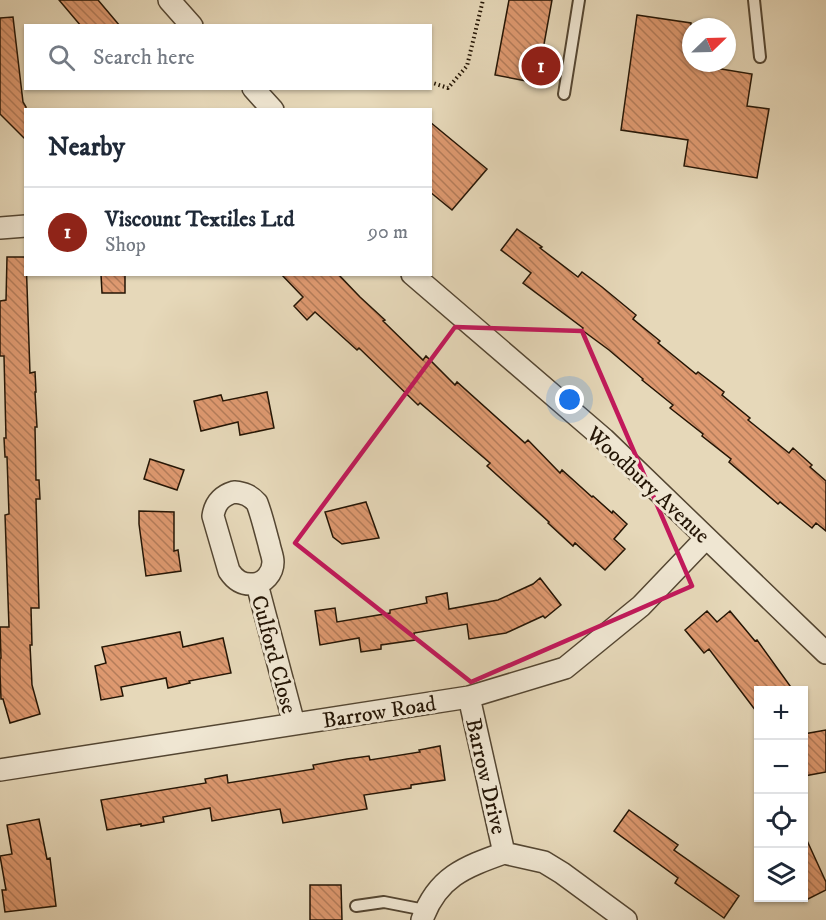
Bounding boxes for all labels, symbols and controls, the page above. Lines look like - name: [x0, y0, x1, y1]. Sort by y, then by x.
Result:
- north arrow: [682, 18, 736, 72]
- search box: [24, 24, 432, 90]
- icon: search: [45, 41, 78, 74]
- text: Search here: [93, 44, 195, 71]
- pin: 1: [522, 44, 560, 88]
- text: Nearby: [48, 131, 125, 164]
- text: Viscount Textiles Ltd: [105, 206, 294, 233]
- text: 1: [64, 220, 71, 245]
- text: 90 m: [368, 220, 408, 245]
- text: Shop: [105, 233, 146, 258]
- your location: [555, 385, 584, 414]
- street label: Woodbury Avenue: [580, 420, 715, 549]
- street label: Culford Close: [245, 592, 302, 717]
- map controls: [754, 686, 808, 902]
- button: +: [754, 686, 808, 740]
- street label: Barrow Road: [321, 690, 438, 735]
- street label: Barrow Drive: [459, 716, 512, 837]
- button: −: [754, 740, 808, 794]
- button: locate: [754, 794, 808, 848]
- button: layers: [754, 848, 808, 902]

